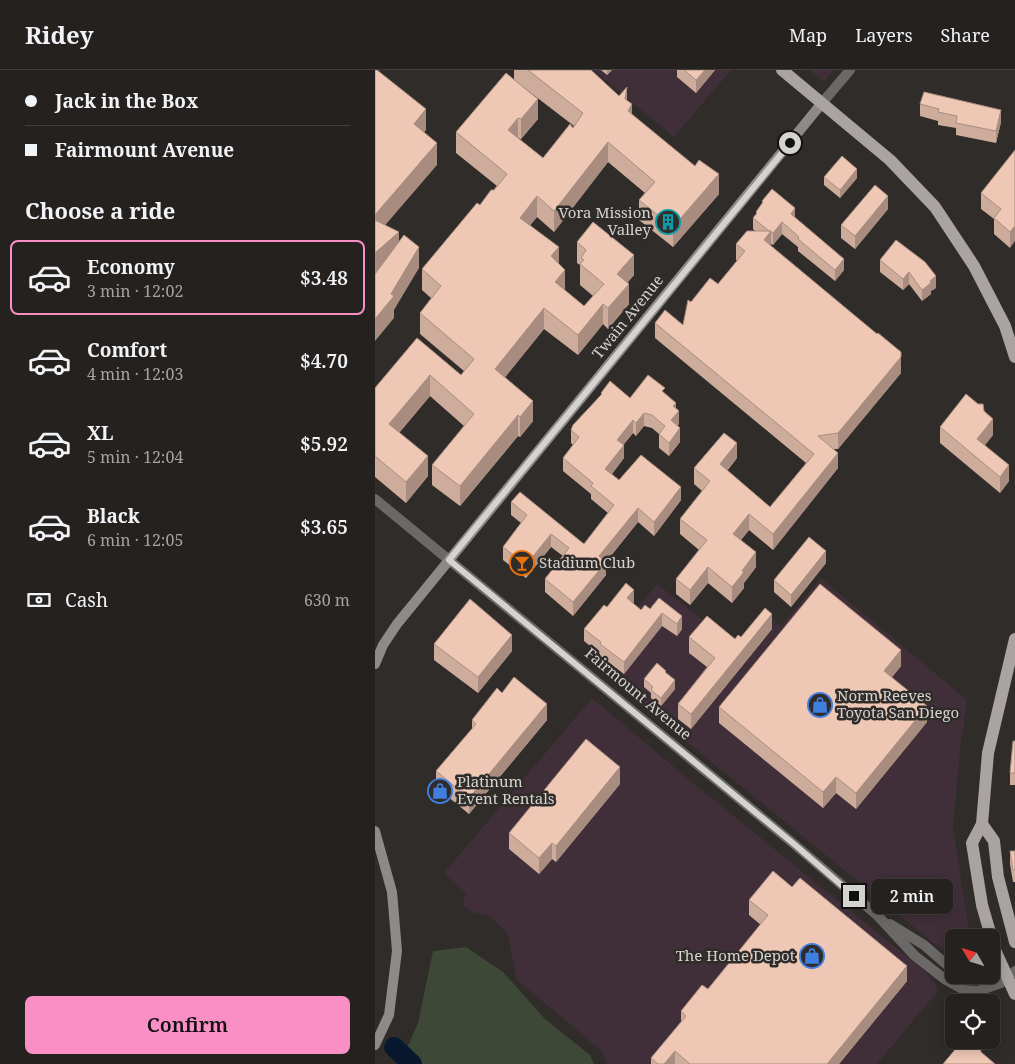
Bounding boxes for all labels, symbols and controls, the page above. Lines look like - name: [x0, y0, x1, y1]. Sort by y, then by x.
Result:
- text: Ridey: [25, 18, 94, 51]
- text: Map: [789, 23, 827, 47]
- text: Layers: [855, 23, 913, 47]
- text: Share: [941, 23, 990, 47]
- text: Jack in the Box: [55, 88, 198, 114]
- route start: [779, 132, 801, 154]
- text: Fairmount Avenue: [55, 137, 234, 163]
- text: Choose a ride: [25, 195, 175, 225]
- place label: Vora Mission Valley: [558, 202, 652, 239]
- building icon: Vora Mission Valley: [655, 209, 681, 235]
- text: Economy: [87, 254, 175, 280]
- icon: car: [27, 255, 72, 300]
- text: $3.48: [300, 265, 348, 291]
- street label: Twain Avenue: [587, 270, 667, 363]
- text: 3 min · 12:02: [87, 280, 183, 302]
- text: Comfort: [87, 337, 167, 363]
- icon: car: [27, 338, 72, 383]
- text: $4.70: [300, 348, 348, 374]
- text: 4 min · 12:03: [87, 363, 183, 385]
- text: XL: [87, 420, 113, 446]
- icon: car: [27, 421, 72, 466]
- text: $5.92: [300, 431, 348, 457]
- text: 5 min · 12:04: [87, 446, 183, 468]
- text: Black: [87, 503, 140, 529]
- icon: car: [27, 504, 72, 549]
- text: $3.65: [300, 514, 348, 540]
- text: 6 min · 12:05: [87, 529, 183, 551]
- bar icon: Stadium Club: [509, 550, 535, 576]
- place label: Stadium Club: [539, 552, 635, 572]
- icon: cash: [25, 586, 53, 614]
- text: Cash: [65, 587, 108, 613]
- text: 630 m: [304, 589, 350, 611]
- street label: Fairmount Avenue: [581, 643, 696, 744]
- place label: Norm Reeves Toyota San Diego: [837, 685, 959, 722]
- shop icon: Norm Reeves Toyota San Diego: [807, 692, 833, 718]
- place label: Platinum Event Rentals: [457, 771, 555, 808]
- shop icon: Platinum Event Rentals: [427, 778, 453, 804]
- callout: 2 min: [871, 878, 954, 914]
- route end: [843, 885, 865, 907]
- text: 2 min: [890, 885, 934, 907]
- north arrow: [945, 929, 1000, 984]
- map controls: [945, 929, 1000, 1049]
- shop icon: The Home Depot: [799, 943, 825, 969]
- place label: The Home Depot: [676, 945, 795, 965]
- button: locate: [945, 994, 1000, 1049]
- button: Confirm: [25, 996, 350, 1054]

